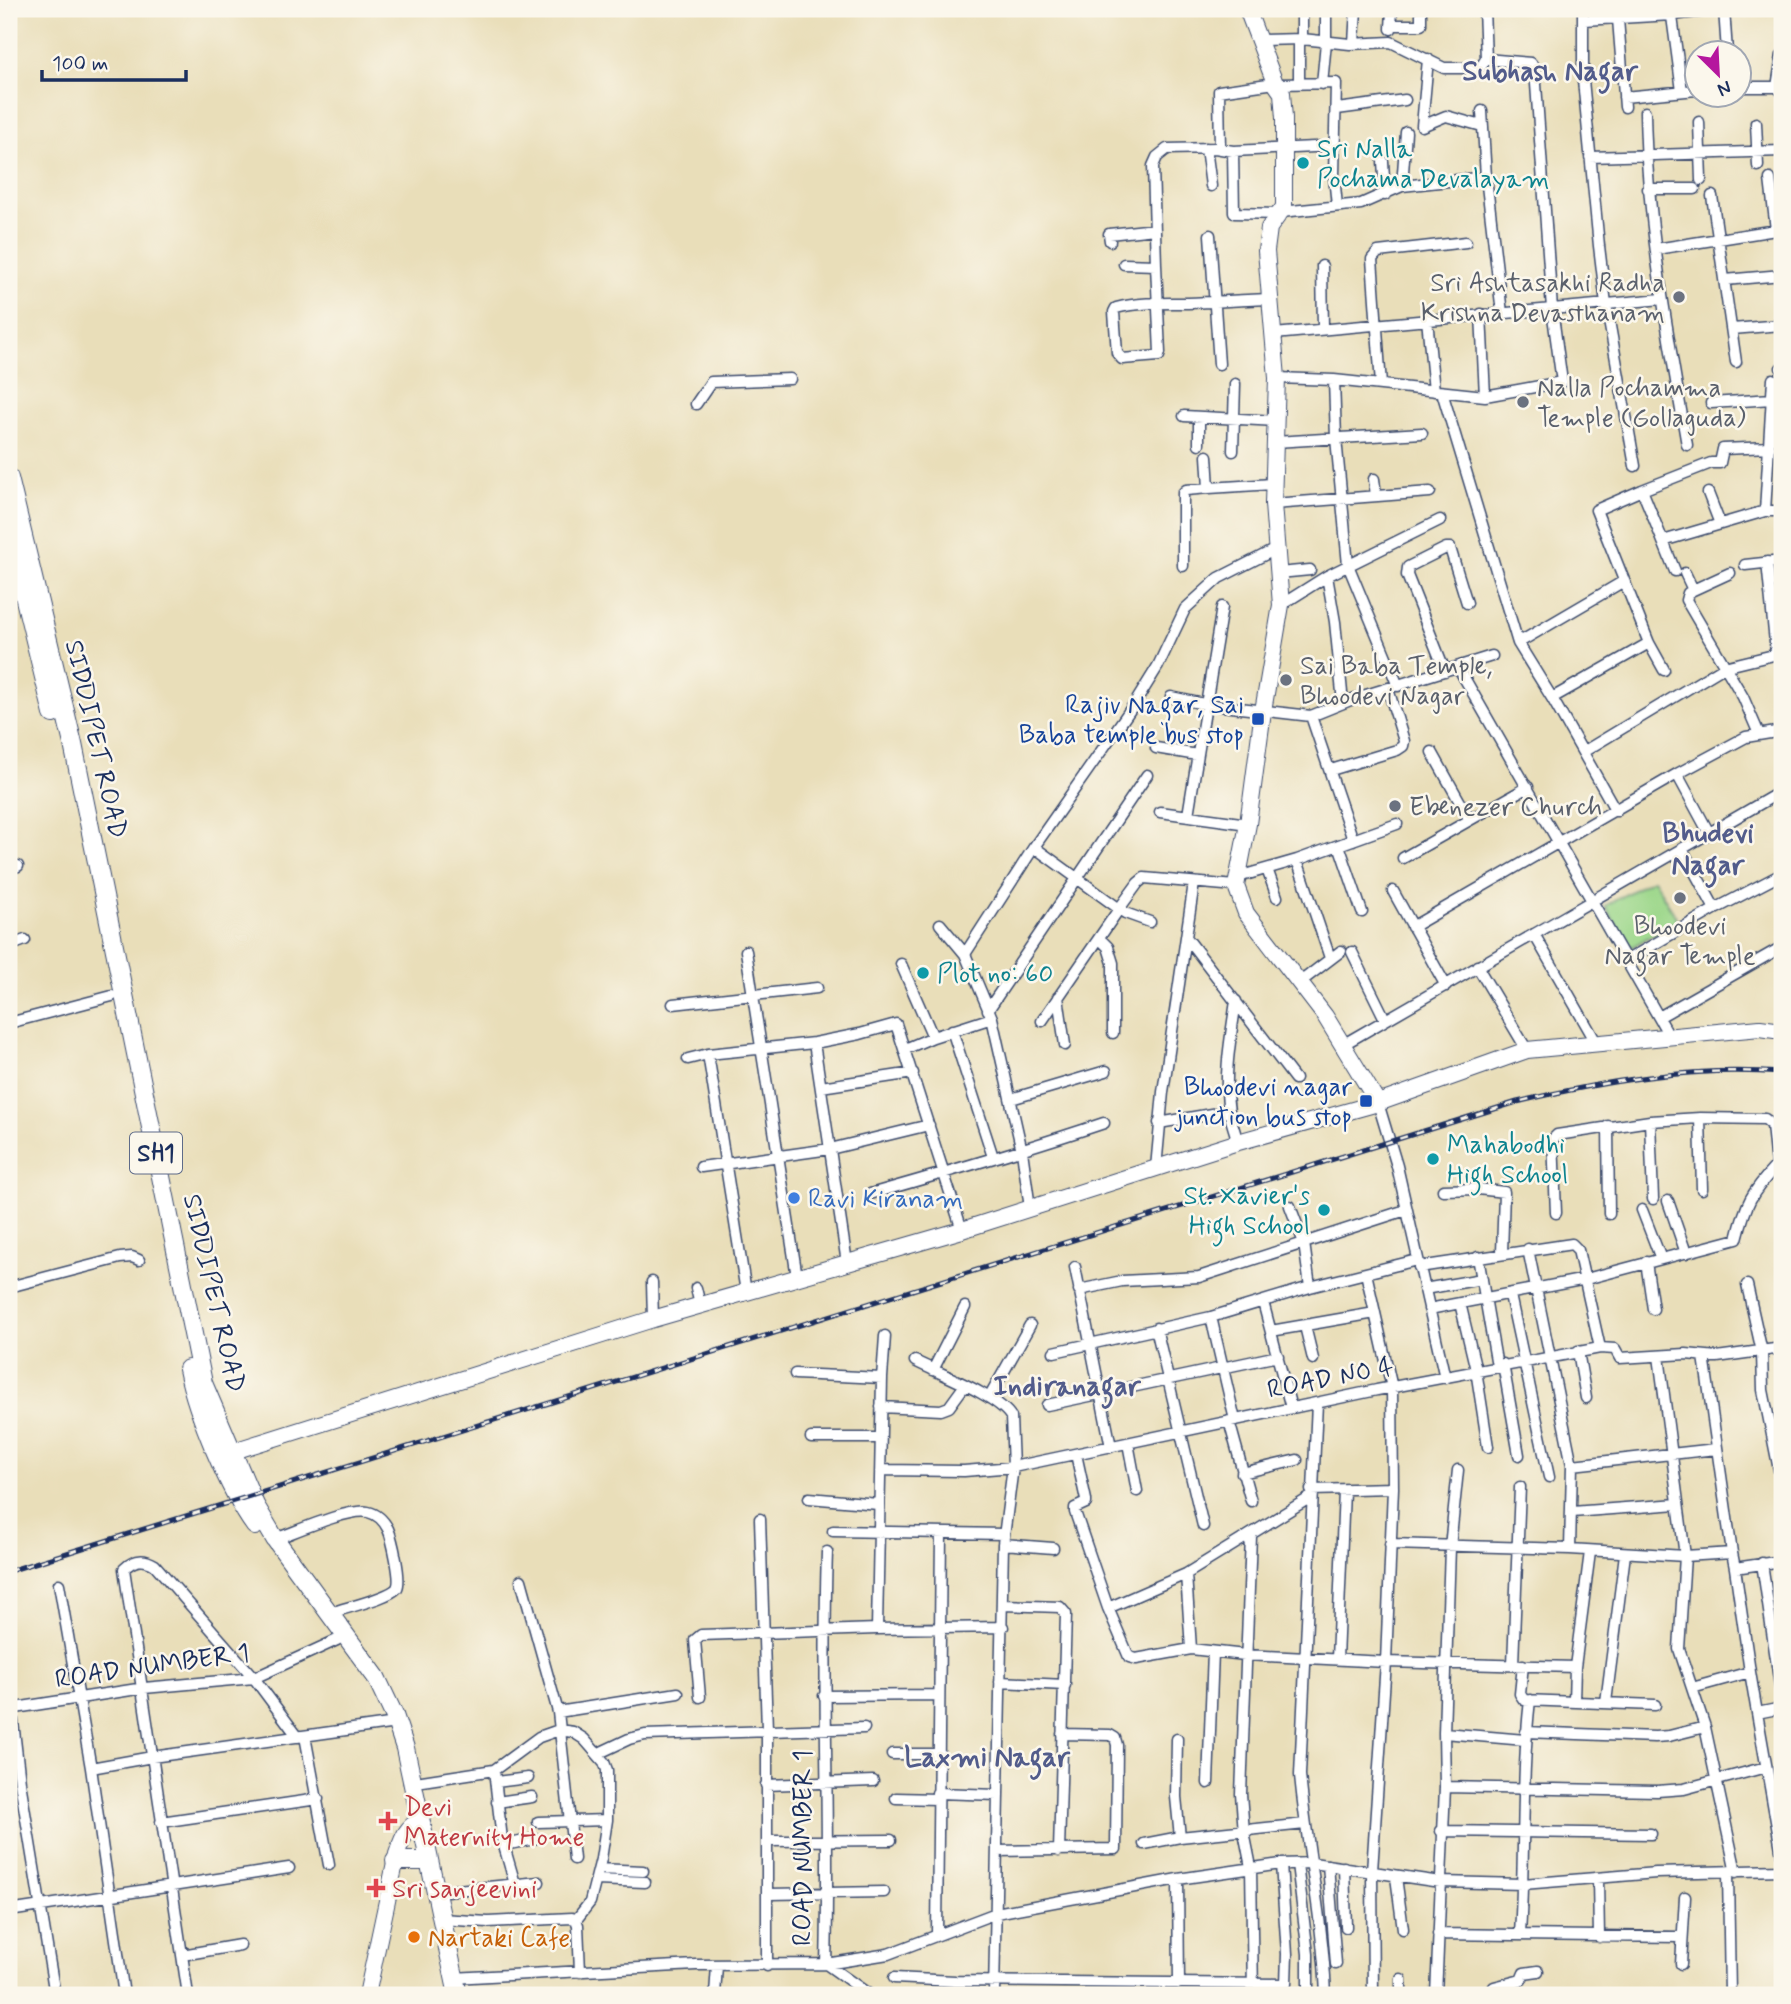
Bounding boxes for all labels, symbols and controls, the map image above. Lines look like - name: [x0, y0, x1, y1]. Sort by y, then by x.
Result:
- scale bar: [42, 38, 186, 82]
- north arrow: [1682, 38, 1752, 108]
- text: 100 m: [52, 50, 108, 78]
- district label: Subhash Nagar: [1462, 54, 1639, 94]
- text: N: [1713, 74, 1735, 102]
- place label: Sri Nalla Pochama Devalayam: [1317, 133, 1549, 197]
- marker: Sri Nalla Pochama Devalayam: [1295, 155, 1311, 171]
- place label: Sri Ashtasakhi Radha Krishna Devasthanam: [1421, 267, 1665, 331]
- marker: Sri Ashtasakhi Radha Krishna Devasthanam: [1671, 289, 1687, 305]
- place label: Nalla Pochamma Temple (Gollaguda): [1537, 372, 1746, 436]
- marker: Nalla Pochamma Temple (Gollaguda): [1515, 394, 1531, 410]
- street label: SIDDIPET ROAD: [56, 637, 134, 842]
- place label: Sai Baba Temple, Bhoodevi Nagar: [1300, 650, 1492, 714]
- marker: Sai Baba Temple, Bhoodevi Nagar: [1278, 672, 1294, 688]
- place label: Rajiv Nagar, Sai Baba temple bus stop: [1019, 689, 1244, 753]
- marker: Rajiv Nagar, Sai Baba temple bus stop: [1250, 711, 1266, 727]
- place label: Ebenezer Church: [1409, 791, 1602, 825]
- marker: Ebenezer Church: [1387, 798, 1403, 814]
- district label: Bhudevi Nagar: [1662, 816, 1754, 888]
- marker: Bhoodevi Nagar Temple: [1672, 890, 1688, 906]
- place label: Bhoodevi Nagar Temple: [1604, 910, 1756, 977]
- place label: Plot no: 60: [937, 958, 1053, 992]
- marker: Plot no: 60: [915, 965, 931, 981]
- place label: Bhoodevi nagar junction bus stop: [1173, 1071, 1352, 1135]
- marker: Bhoodevi nagar junction bus stop: [1358, 1093, 1374, 1109]
- place label: Mahabodhi High School: [1447, 1129, 1568, 1196]
- road number: SH1: [130, 1133, 182, 1174]
- marker: Mahabodhi High School: [1425, 1151, 1441, 1167]
- place label: St. Xavier's High School: [1183, 1180, 1310, 1247]
- place label: Ravi Kiranam: [808, 1183, 963, 1217]
- marker: Ravi Kiranam: [786, 1190, 802, 1206]
- street label: SIDDIPET ROAD: [174, 1191, 252, 1396]
- marker: St. Xavier's High School: [1316, 1202, 1332, 1218]
- street label: ROAD NO 4: [1264, 1350, 1396, 1408]
- district label: Indiranagar: [993, 1369, 1142, 1409]
- street label: ROAD NUMBER 1: [53, 1637, 252, 1697]
- district label: Laxmi Nagar: [904, 1740, 1071, 1780]
- street label: ROAD NUMBER 1: [787, 1750, 821, 1946]
- place label: Devi Maternity Home: [404, 1791, 584, 1855]
- marker: Devi Maternity Home: [378, 1811, 398, 1831]
- place label: Sri sanjeevini: [392, 1873, 537, 1907]
- marker: Sri sanjeevini: [366, 1878, 386, 1898]
- place label: Nartaki Cafe: [428, 1922, 570, 1956]
- marker: Nartaki Cafe: [406, 1929, 422, 1945]

